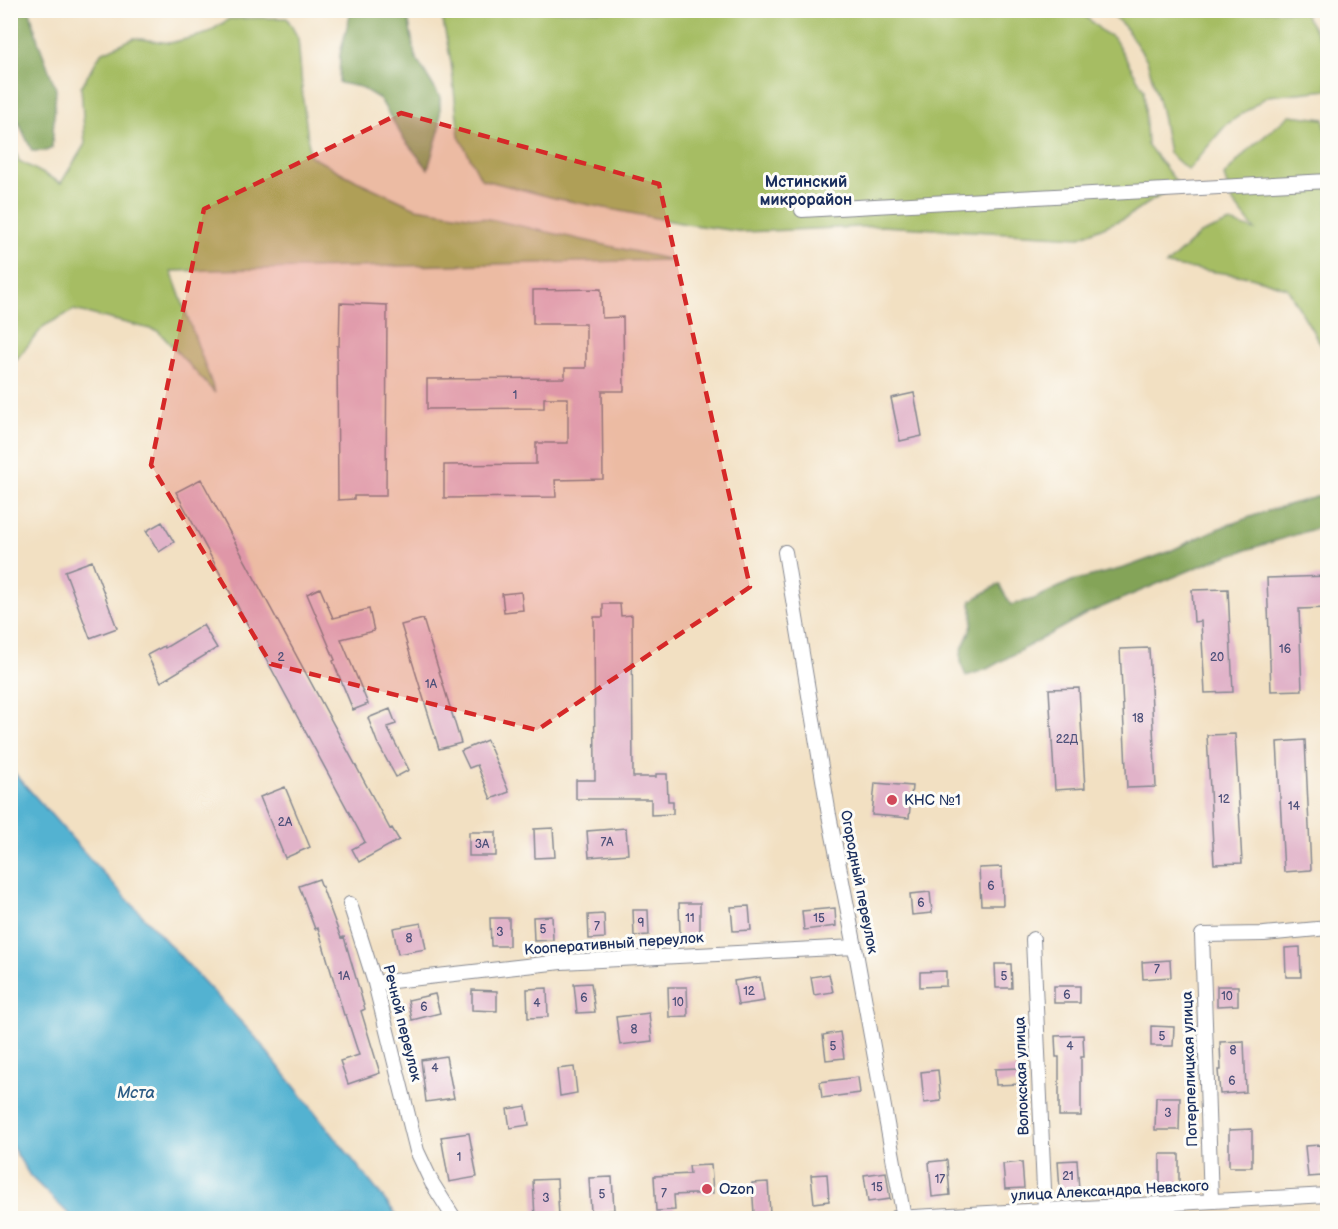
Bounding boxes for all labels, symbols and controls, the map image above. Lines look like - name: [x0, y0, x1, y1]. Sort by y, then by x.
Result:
- district label: Мстинский микрорайон: [760, 173, 852, 210]
- house number: 1: [513, 388, 517, 403]
- house number: 16: [1279, 642, 1291, 657]
- house number: 2: [277, 650, 285, 665]
- house number: 20: [1210, 650, 1224, 665]
- house number: 1А: [425, 677, 438, 692]
- house number: 18: [1132, 711, 1144, 726]
- house number: 22Д: [1056, 732, 1079, 747]
- place label: КНС №1: [904, 791, 961, 810]
- house number: 12: [1218, 792, 1230, 807]
- marker: КНС №1: [885, 793, 899, 807]
- house number: 14: [1288, 799, 1301, 814]
- street label: Огородный переулок: [836, 808, 882, 956]
- house number: 2А: [278, 815, 293, 830]
- house number: 7А: [600, 835, 614, 850]
- house number: 3А: [475, 837, 490, 852]
- house number: 6: [987, 879, 995, 894]
- house number: 6: [917, 896, 925, 911]
- house number: 11: [685, 911, 695, 926]
- house number: 15: [813, 911, 825, 926]
- house number: 9: [638, 916, 645, 931]
- house number: 7: [594, 919, 600, 934]
- house number: 5: [540, 922, 547, 937]
- house number: 3: [496, 925, 504, 940]
- street label: Кооперативный переулок: [524, 928, 704, 960]
- house number: 8: [406, 931, 413, 946]
- house number: 7: [1154, 962, 1160, 977]
- street label: Речной переулок: [378, 963, 426, 1083]
- house number: 1А: [338, 969, 351, 984]
- house number: 5: [1001, 969, 1008, 984]
- house number: 12: [743, 984, 755, 999]
- house number: 6: [1063, 988, 1071, 1003]
- house number: 10: [1221, 989, 1233, 1004]
- house number: 6: [580, 991, 588, 1006]
- street label: Потерпелицкая улица: [1178, 991, 1202, 1147]
- house number: 10: [672, 995, 684, 1010]
- house number: 4: [533, 996, 541, 1011]
- house number: 6: [420, 1000, 428, 1015]
- street label: Волокская улица: [1010, 1016, 1034, 1136]
- house number: 8: [631, 1022, 638, 1037]
- house number: 5: [1159, 1029, 1166, 1044]
- house number: 5: [830, 1039, 837, 1054]
- house number: 4: [1066, 1039, 1074, 1054]
- house number: 8: [1230, 1043, 1237, 1058]
- house number: 4: [431, 1061, 439, 1076]
- house number: 6: [1228, 1074, 1236, 1089]
- water label: Мста: [117, 1084, 155, 1103]
- house number: 3: [1164, 1106, 1172, 1121]
- house number: 1: [457, 1150, 461, 1165]
- house number: 21: [1062, 1169, 1074, 1184]
- house number: 17: [935, 1172, 945, 1187]
- street label: улица Александра Невского: [1011, 1176, 1210, 1206]
- place label: Ozon: [719, 1180, 754, 1199]
- house number: 15: [871, 1180, 883, 1195]
- marker: Ozon: [700, 1182, 714, 1196]
- house number: 7: [661, 1186, 667, 1201]
- house number: 5: [599, 1187, 606, 1202]
- house number: 3: [542, 1191, 550, 1206]

